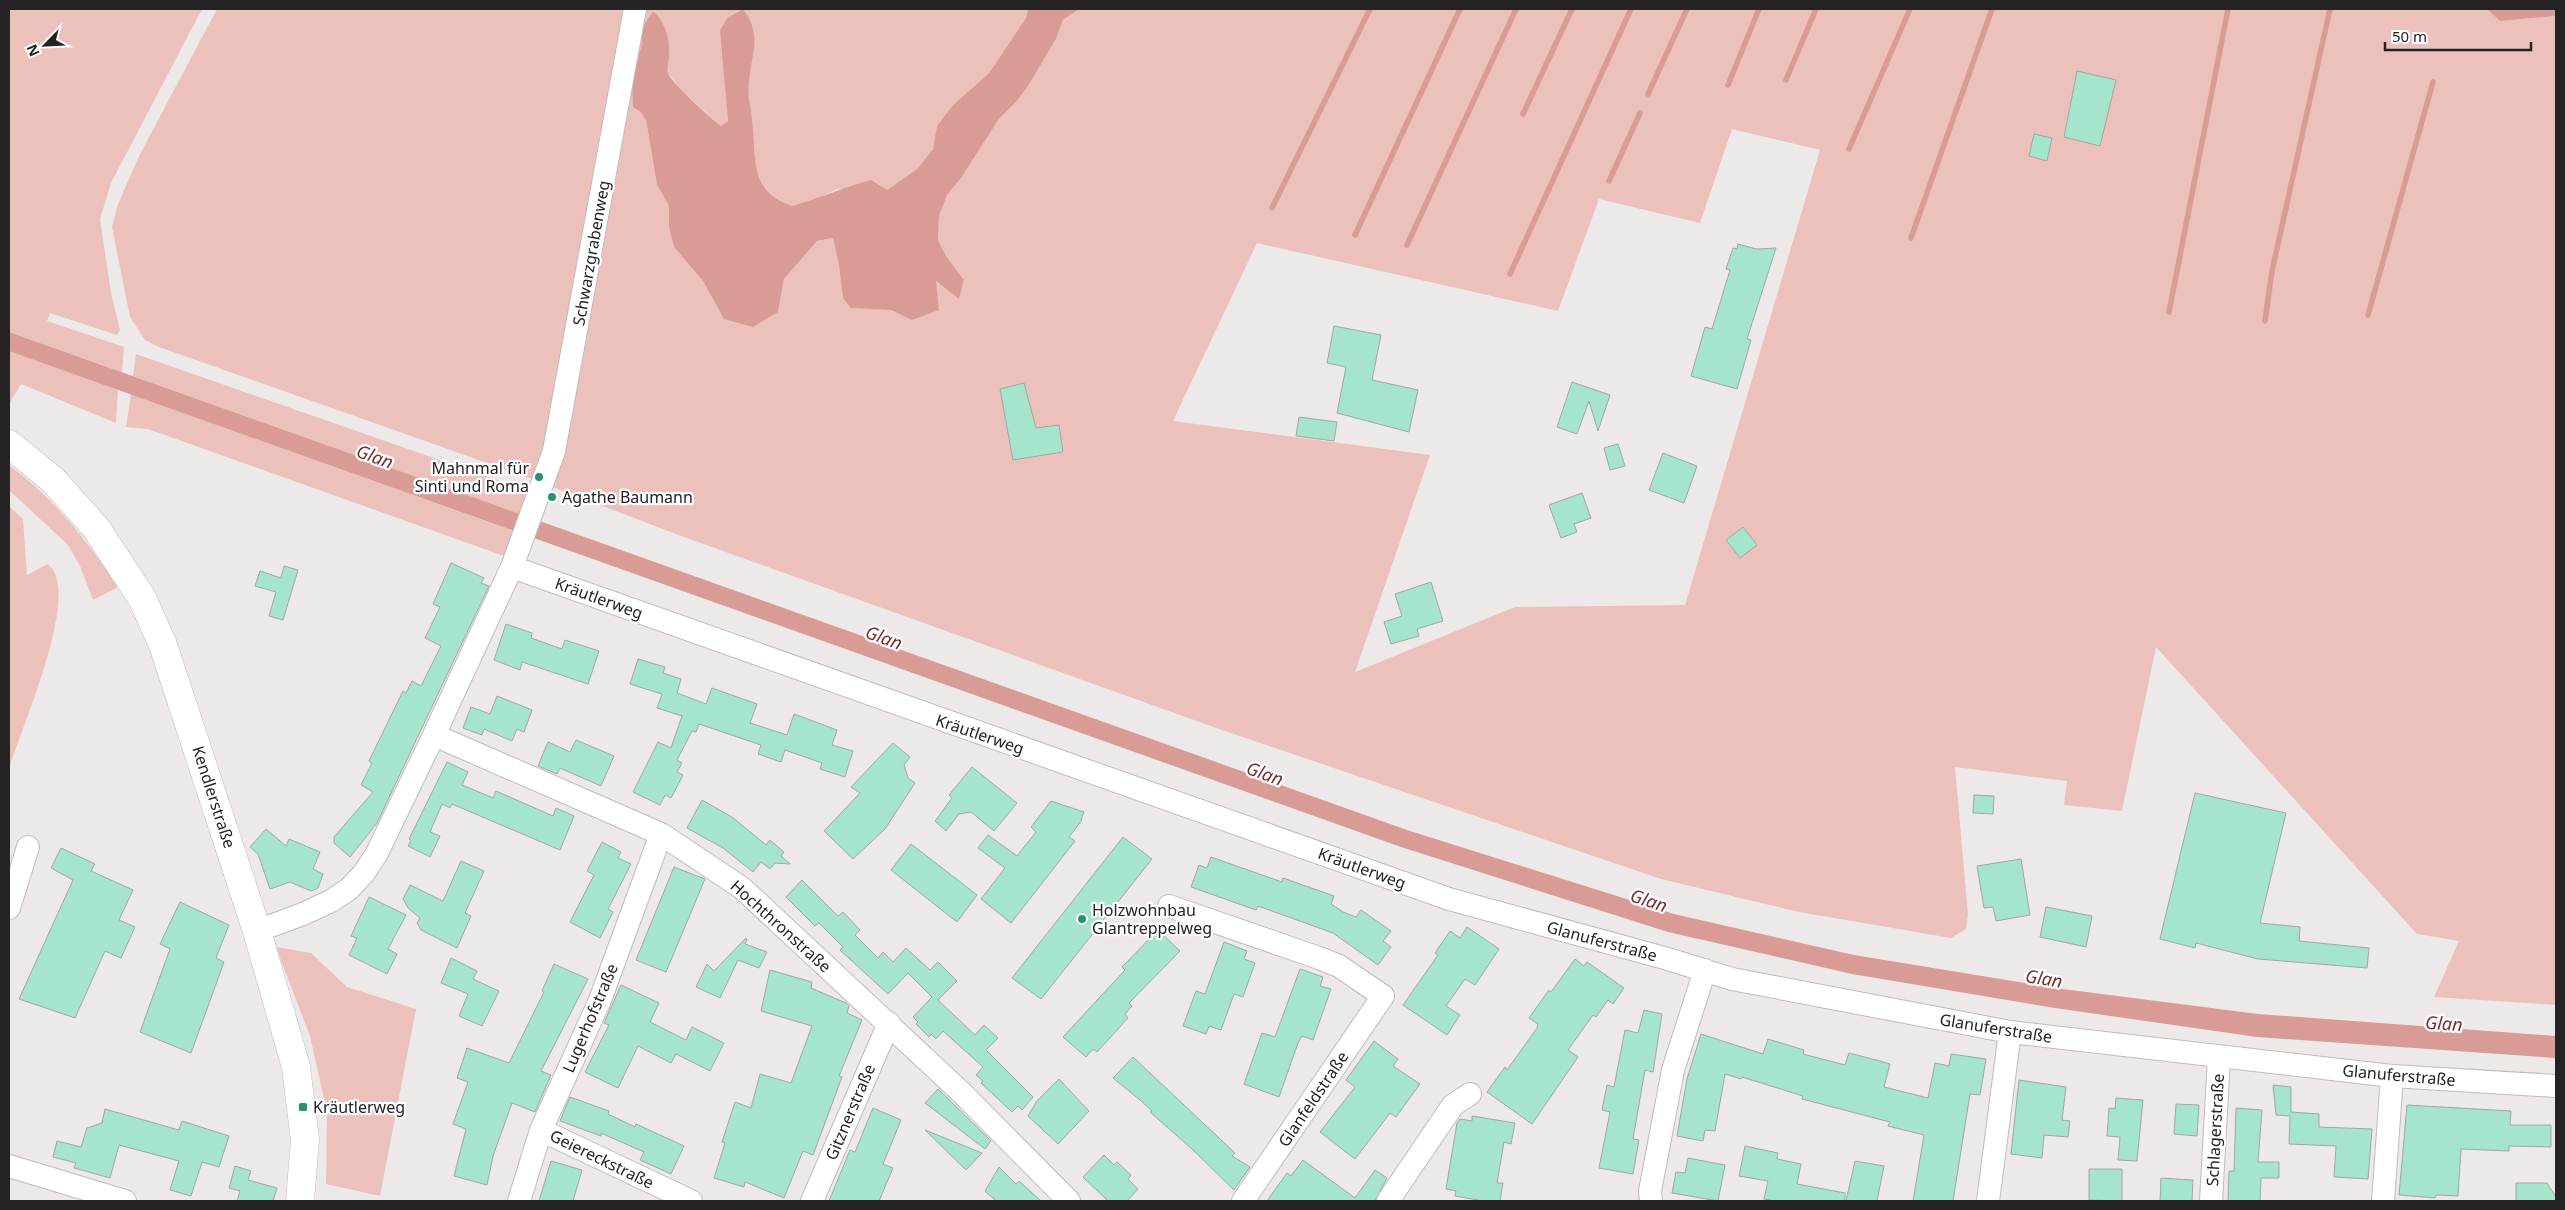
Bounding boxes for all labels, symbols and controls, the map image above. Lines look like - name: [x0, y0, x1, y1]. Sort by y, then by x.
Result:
- north arrow: [20, 20, 70, 70]
- scale bar: [2385, 20, 2531, 52]
- text: 50 m: [2392, 26, 2427, 46]
- text: N: [22, 41, 44, 60]
- street label: Schwarzgrabenweg: [567, 179, 615, 327]
- water label: Glan: [353, 438, 397, 474]
- place label: Mahnmal für Sinti und Roma: [415, 457, 529, 497]
- marker: Mahnmal für Sinti und Roma: [533, 471, 545, 483]
- place label: Agathe Baumann: [562, 486, 693, 508]
- marker: Agathe Baumann: [546, 491, 558, 503]
- street label: Kräutlerweg: [552, 572, 646, 624]
- water label: Glan: [862, 619, 906, 655]
- street label: Kräutlerweg: [933, 709, 1027, 759]
- street label: Kendlerstraße: [187, 743, 241, 851]
- water label: Glan: [1243, 755, 1287, 791]
- street label: Kräutlerweg: [1315, 842, 1409, 894]
- street label: Hochthronstraße: [726, 875, 836, 977]
- water label: Glan: [1627, 883, 1671, 917]
- place label: Holzwohnbau Glantreppelweg: [1092, 899, 1212, 939]
- marker: Holzwohnbau Glantreppelweg: [1076, 913, 1088, 925]
- street label: Glanuferstraße: [1544, 916, 1660, 966]
- street label: Lugerhofstraße: [557, 960, 623, 1076]
- water label: Glan: [2024, 963, 2064, 993]
- street label: Glanuferstraße: [1938, 1008, 2054, 1048]
- water label: Glan: [2424, 1010, 2464, 1036]
- street label: Glanfeldstraße: [1273, 1047, 1353, 1151]
- street label: Glanuferstraße: [2342, 1059, 2456, 1091]
- street label: Gitznerstraße: [820, 1061, 880, 1163]
- street label: Schlagerstraße: [2201, 1073, 2229, 1187]
- place label: Kräutlerweg: [313, 1096, 405, 1118]
- marker: Kräutlerweg: [297, 1101, 309, 1113]
- street label: Geiereckstraße: [546, 1124, 658, 1194]

